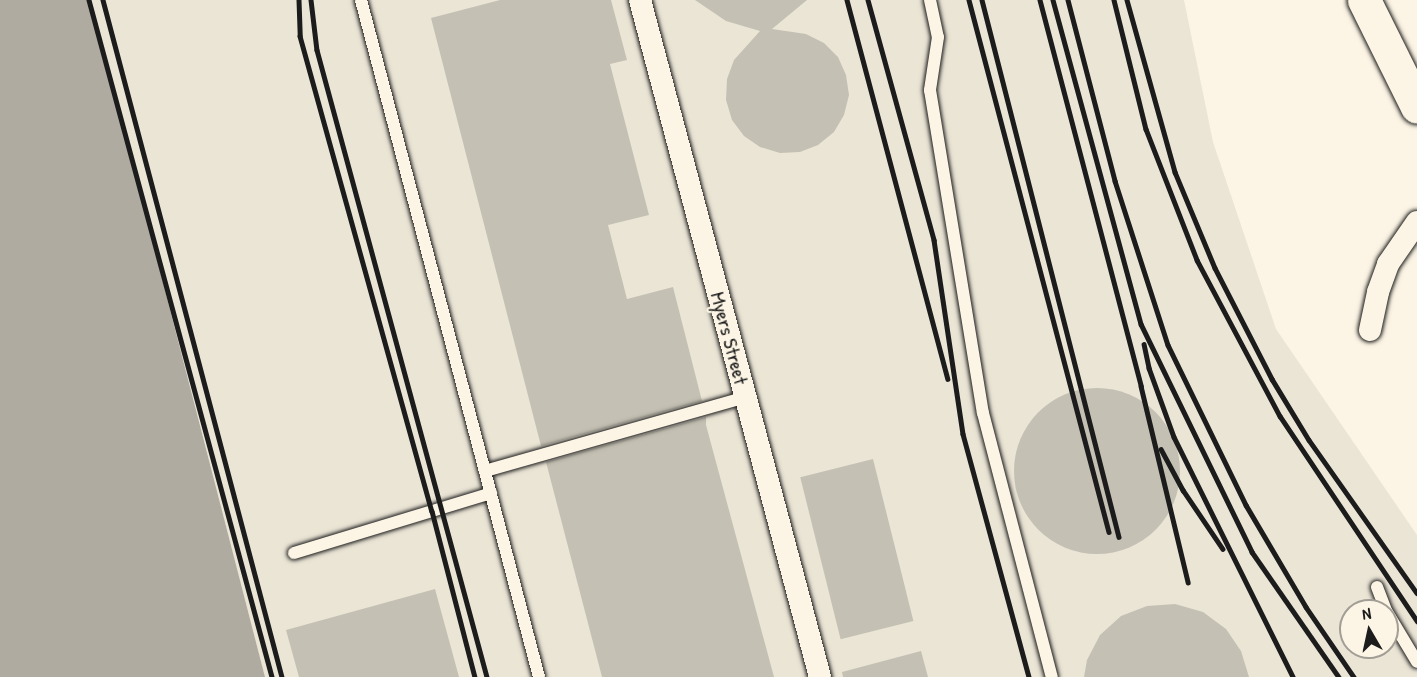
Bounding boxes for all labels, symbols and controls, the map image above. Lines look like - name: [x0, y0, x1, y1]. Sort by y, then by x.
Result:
- street label: Myers Street: [706, 289, 754, 387]
- north arrow: [1339, 599, 1399, 659]
- text: N: [1361, 602, 1372, 625]

